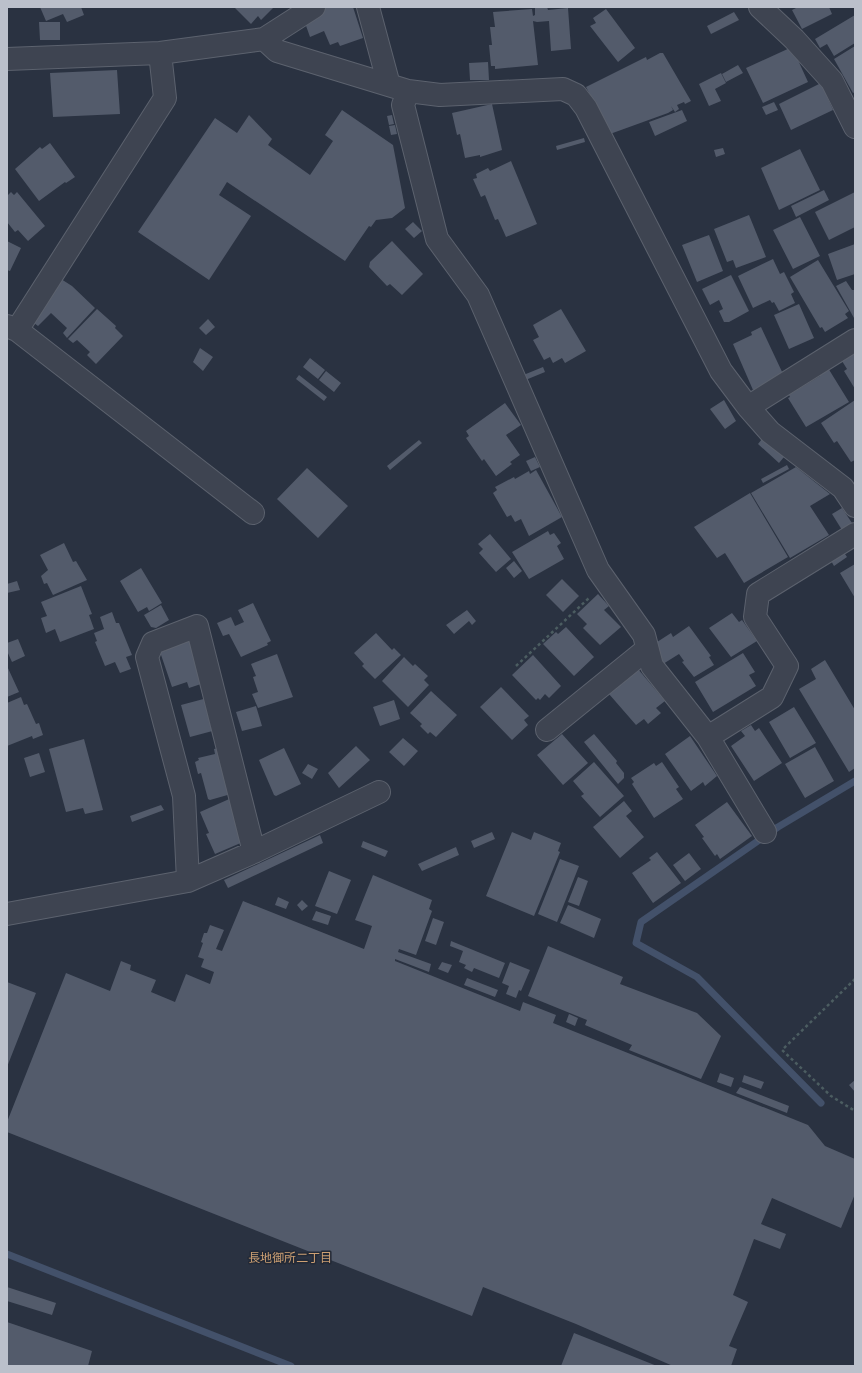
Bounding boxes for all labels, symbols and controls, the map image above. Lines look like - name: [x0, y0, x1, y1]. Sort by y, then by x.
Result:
- district label: 長地御所二丁目: [248, 1250, 332, 1266]

